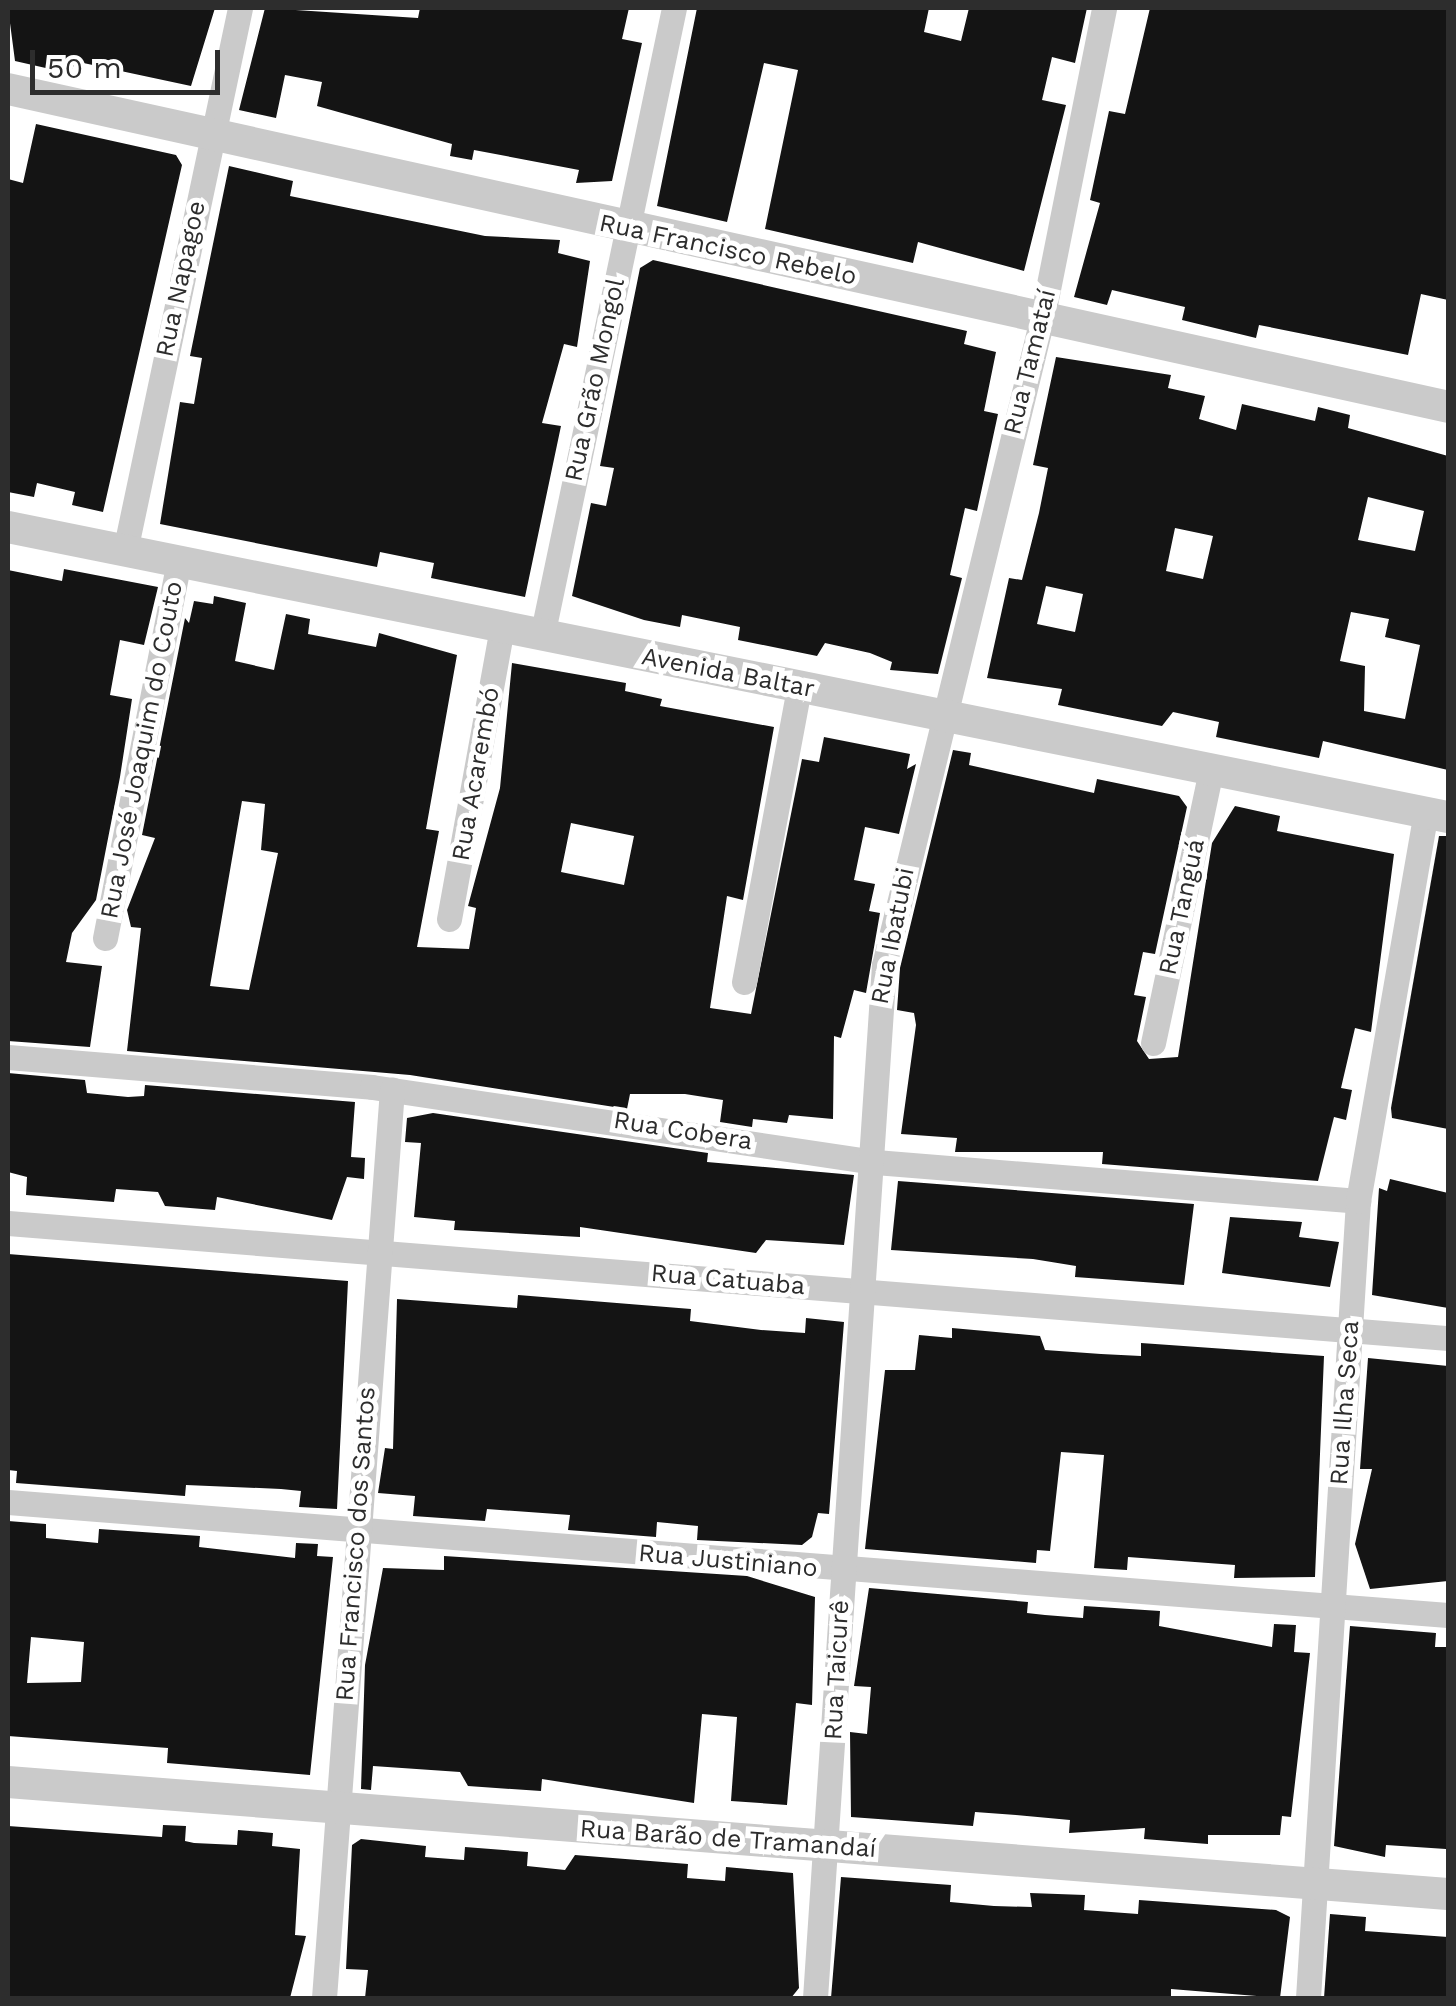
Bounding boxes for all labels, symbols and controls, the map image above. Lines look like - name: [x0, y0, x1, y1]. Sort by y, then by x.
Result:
- scale bar: [35, 30, 225, 92]
- text: 50 m: [47, 50, 122, 85]
- street label: Rua Napagoe: [150, 198, 212, 360]
- street label: Rua Francisco Rebelo: [596, 208, 860, 292]
- street label: Rua Grão Mongol: [559, 275, 631, 485]
- street label: Rua Tamataí: [997, 286, 1063, 438]
- street label: Rua José Joaquim do Couto: [94, 578, 190, 922]
- street label: Avenida Baltar: [639, 641, 817, 705]
- street label: Rua Acarembó: [446, 684, 506, 864]
- street label: Rua Tanguá: [1153, 836, 1211, 978]
- street label: Rua Ibatubi: [865, 865, 921, 1007]
- street label: Rua Cobera: [611, 1105, 755, 1157]
- street label: Rua Catuaba: [649, 1258, 807, 1302]
- street label: Rua Ilha Seca: [1324, 1319, 1366, 1487]
- street label: Rua Francisco dos Santos: [330, 1385, 382, 1703]
- street label: Rua Justiniano: [637, 1538, 819, 1584]
- street label: Rua Taicurê: [818, 1599, 856, 1741]
- street label: Rua Barão de Tramandaí: [578, 1814, 878, 1864]

